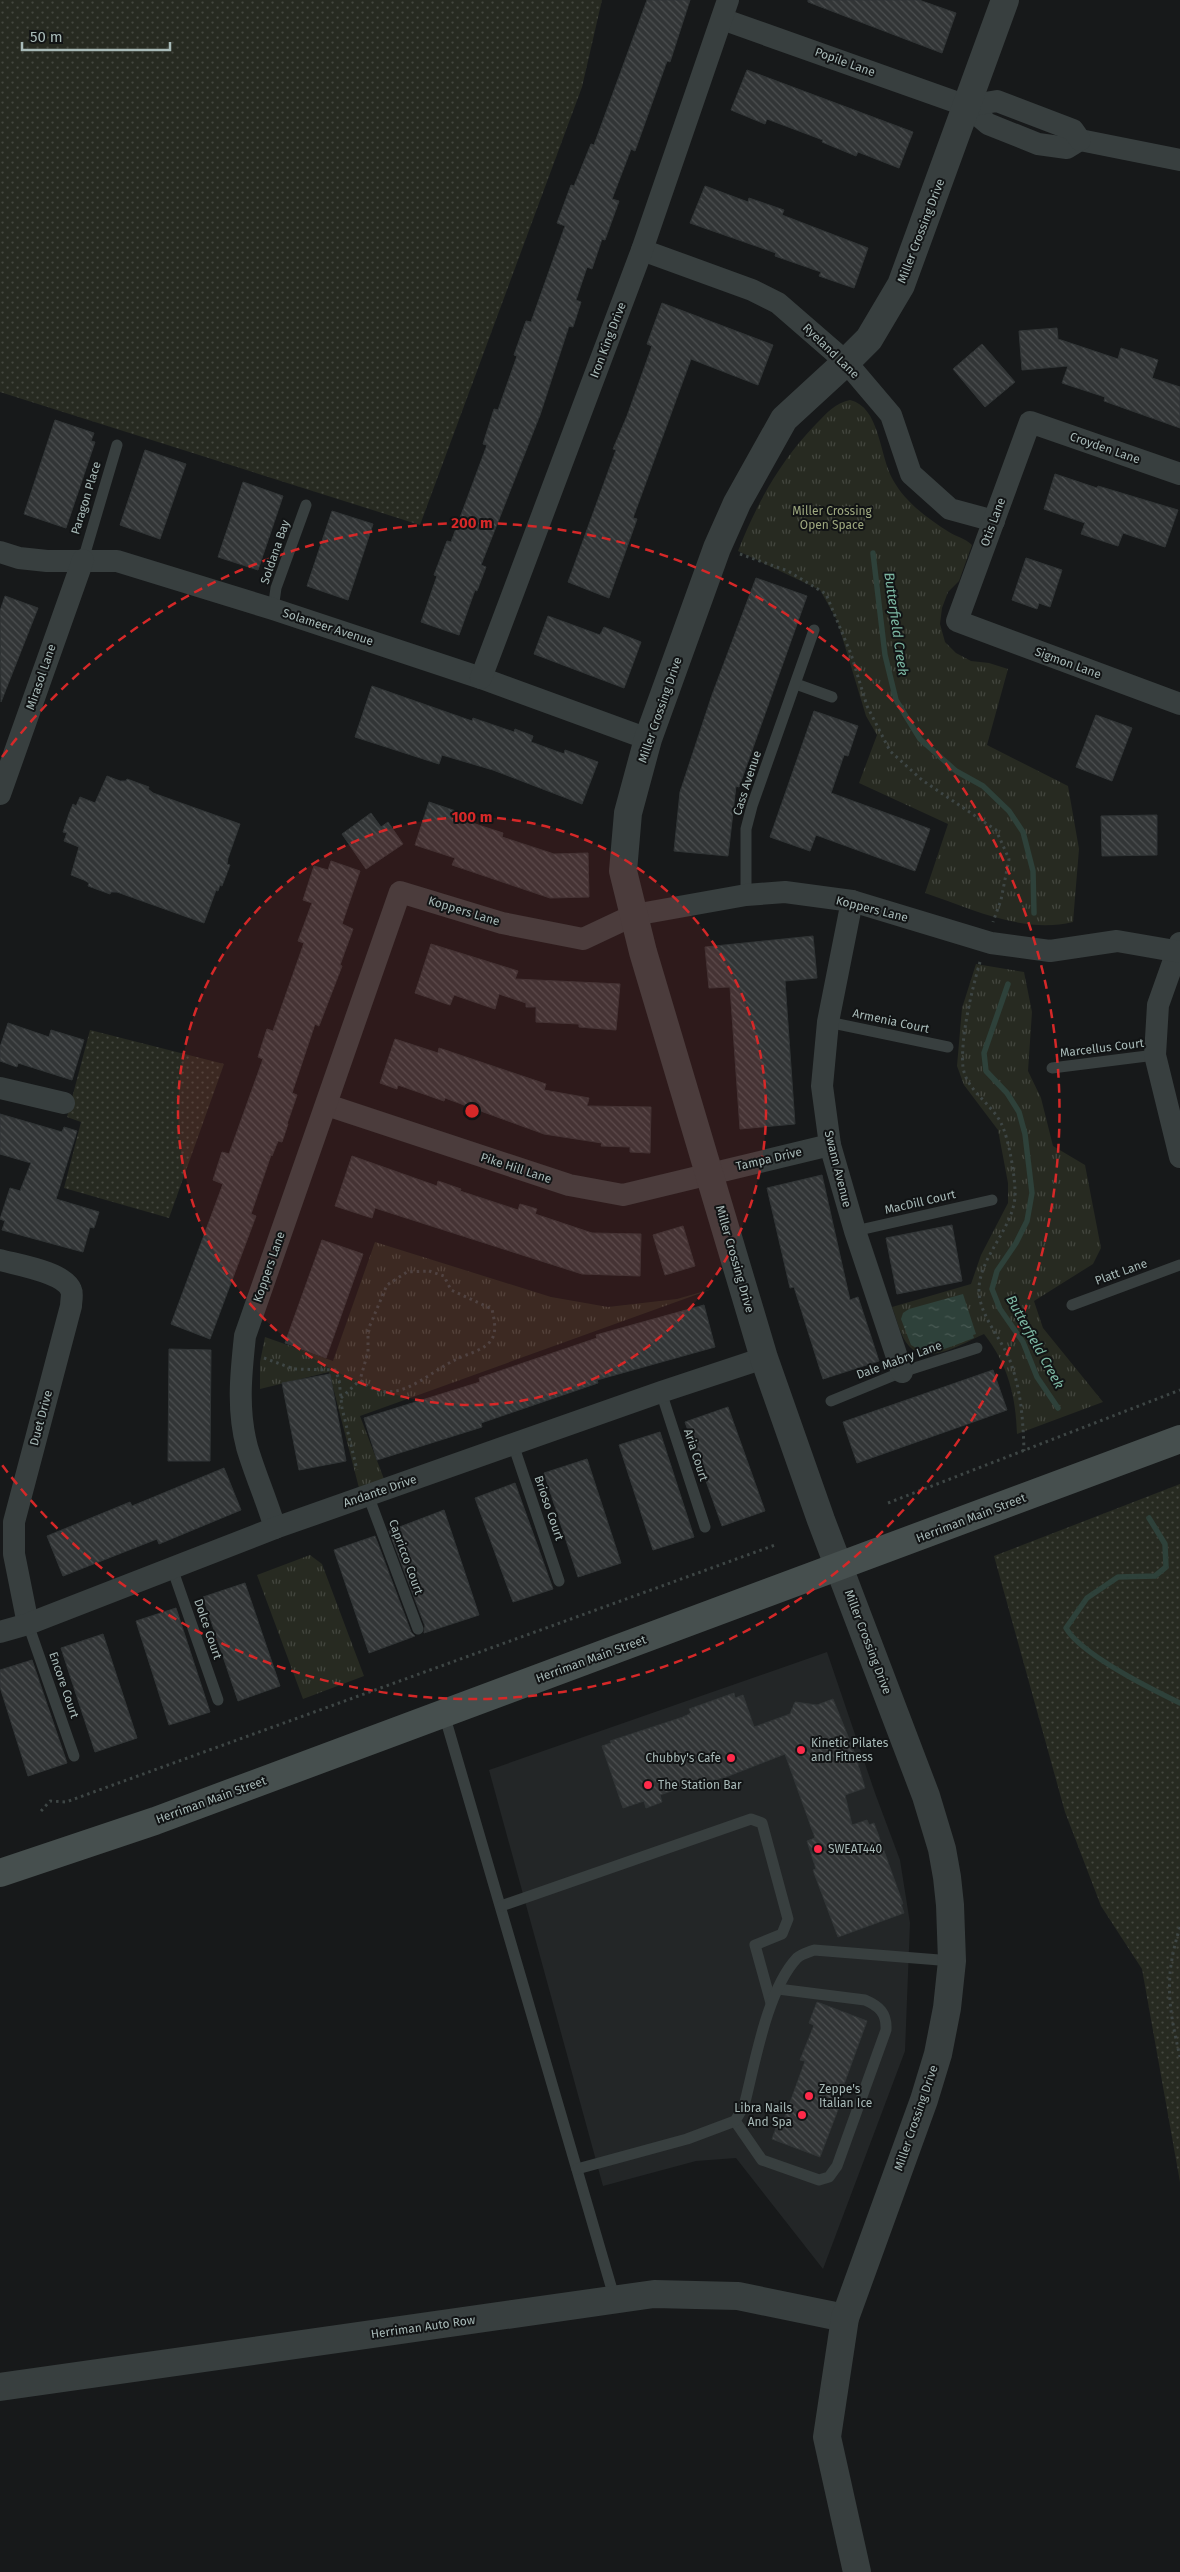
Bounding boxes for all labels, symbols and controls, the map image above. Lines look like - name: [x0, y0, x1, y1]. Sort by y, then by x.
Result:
- scale bar: [22, 20, 170, 52]
- text: 50 m: [30, 28, 63, 46]
- street label: Popile Lane: [813, 45, 877, 79]
- street label: Miller Crossing Drive: [895, 177, 947, 285]
- street label: Iron King Drive: [587, 300, 629, 380]
- street label: Ryeland Lane: [800, 321, 862, 381]
- street label: Croyden Lane: [1068, 429, 1142, 467]
- street label: Paragon Place: [68, 460, 104, 536]
- street label: Otis Lane: [978, 496, 1008, 548]
- park label: Miller Crossing Open Space: [792, 504, 873, 532]
- text: 200 m: [451, 514, 493, 532]
- street label: Soldana Bay: [257, 518, 293, 586]
- water label: Butterfield Creek: [880, 571, 912, 677]
- street label: Solameer Avenue: [281, 606, 375, 648]
- street label: Mirasol Lane: [23, 642, 59, 712]
- street label: Sigmon Lane: [1033, 645, 1103, 681]
- street label: Miller Crossing Drive: [635, 655, 685, 765]
- street label: Cass Avenue: [730, 749, 764, 817]
- text: 100 m: [452, 808, 492, 826]
- street label: Koppers Lane: [834, 893, 910, 925]
- street label: Koppers Lane: [427, 894, 501, 928]
- street label: Armenia Court: [851, 1006, 931, 1036]
- street label: Marcellus Court: [1059, 1036, 1145, 1060]
- centre of rings: [463, 1102, 481, 1120]
- street label: Swann Avenue: [822, 1129, 854, 1209]
- street label: Tampa Drive: [735, 1145, 803, 1173]
- street label: Pike Hill Lane: [479, 1150, 553, 1186]
- street label: MacDill Court: [883, 1187, 957, 1217]
- street label: Miller Crossing Drive: [713, 1204, 757, 1314]
- street label: Koppers Lane: [250, 1230, 288, 1304]
- street label: Platt Lane: [1093, 1256, 1149, 1288]
- water label: Butterfield Creek: [1002, 1292, 1068, 1392]
- street label: Dale Mabry Lane: [854, 1338, 944, 1382]
- street label: Duet Drive: [27, 1389, 55, 1447]
- street label: Aria Court: [681, 1427, 711, 1483]
- street label: Andante Drive: [341, 1472, 419, 1510]
- street label: Brioso Court: [531, 1474, 567, 1543]
- street label: Herriman Main Street: [914, 1490, 1028, 1545]
- street label: Capricco Court: [386, 1518, 426, 1597]
- street label: Miller Crossing Drive: [842, 1588, 894, 1696]
- street label: Dolce Court: [191, 1597, 225, 1662]
- street label: Herriman Main Street: [534, 1632, 649, 1685]
- street label: Encore Court: [46, 1650, 82, 1721]
- place label: Kinetic Pilates and Fitness: [811, 1736, 889, 1764]
- marker: Kinetic Pilates and Fitness: [795, 1744, 807, 1756]
- place label: Chubby's Cafe: [645, 1751, 721, 1765]
- marker: Chubby's Cafe: [725, 1752, 737, 1764]
- street label: Herriman Main Street: [154, 1773, 269, 1826]
- place label: The Station Bar: [658, 1778, 742, 1792]
- marker: The Station Bar: [642, 1779, 654, 1791]
- place label: SWEAT440: [828, 1842, 882, 1856]
- marker: SWEAT440: [812, 1843, 824, 1855]
- street label: Miller Crossing Drive: [891, 2063, 941, 2173]
- place label: Zeppe's Italian Ice: [819, 2082, 872, 2110]
- marker: Zeppe's Italian Ice: [803, 2090, 815, 2102]
- place label: Libra Nails And Spa: [734, 2101, 792, 2129]
- marker: Libra Nails And Spa: [796, 2109, 808, 2121]
- street label: Herriman Auto Row: [370, 2313, 476, 2341]

